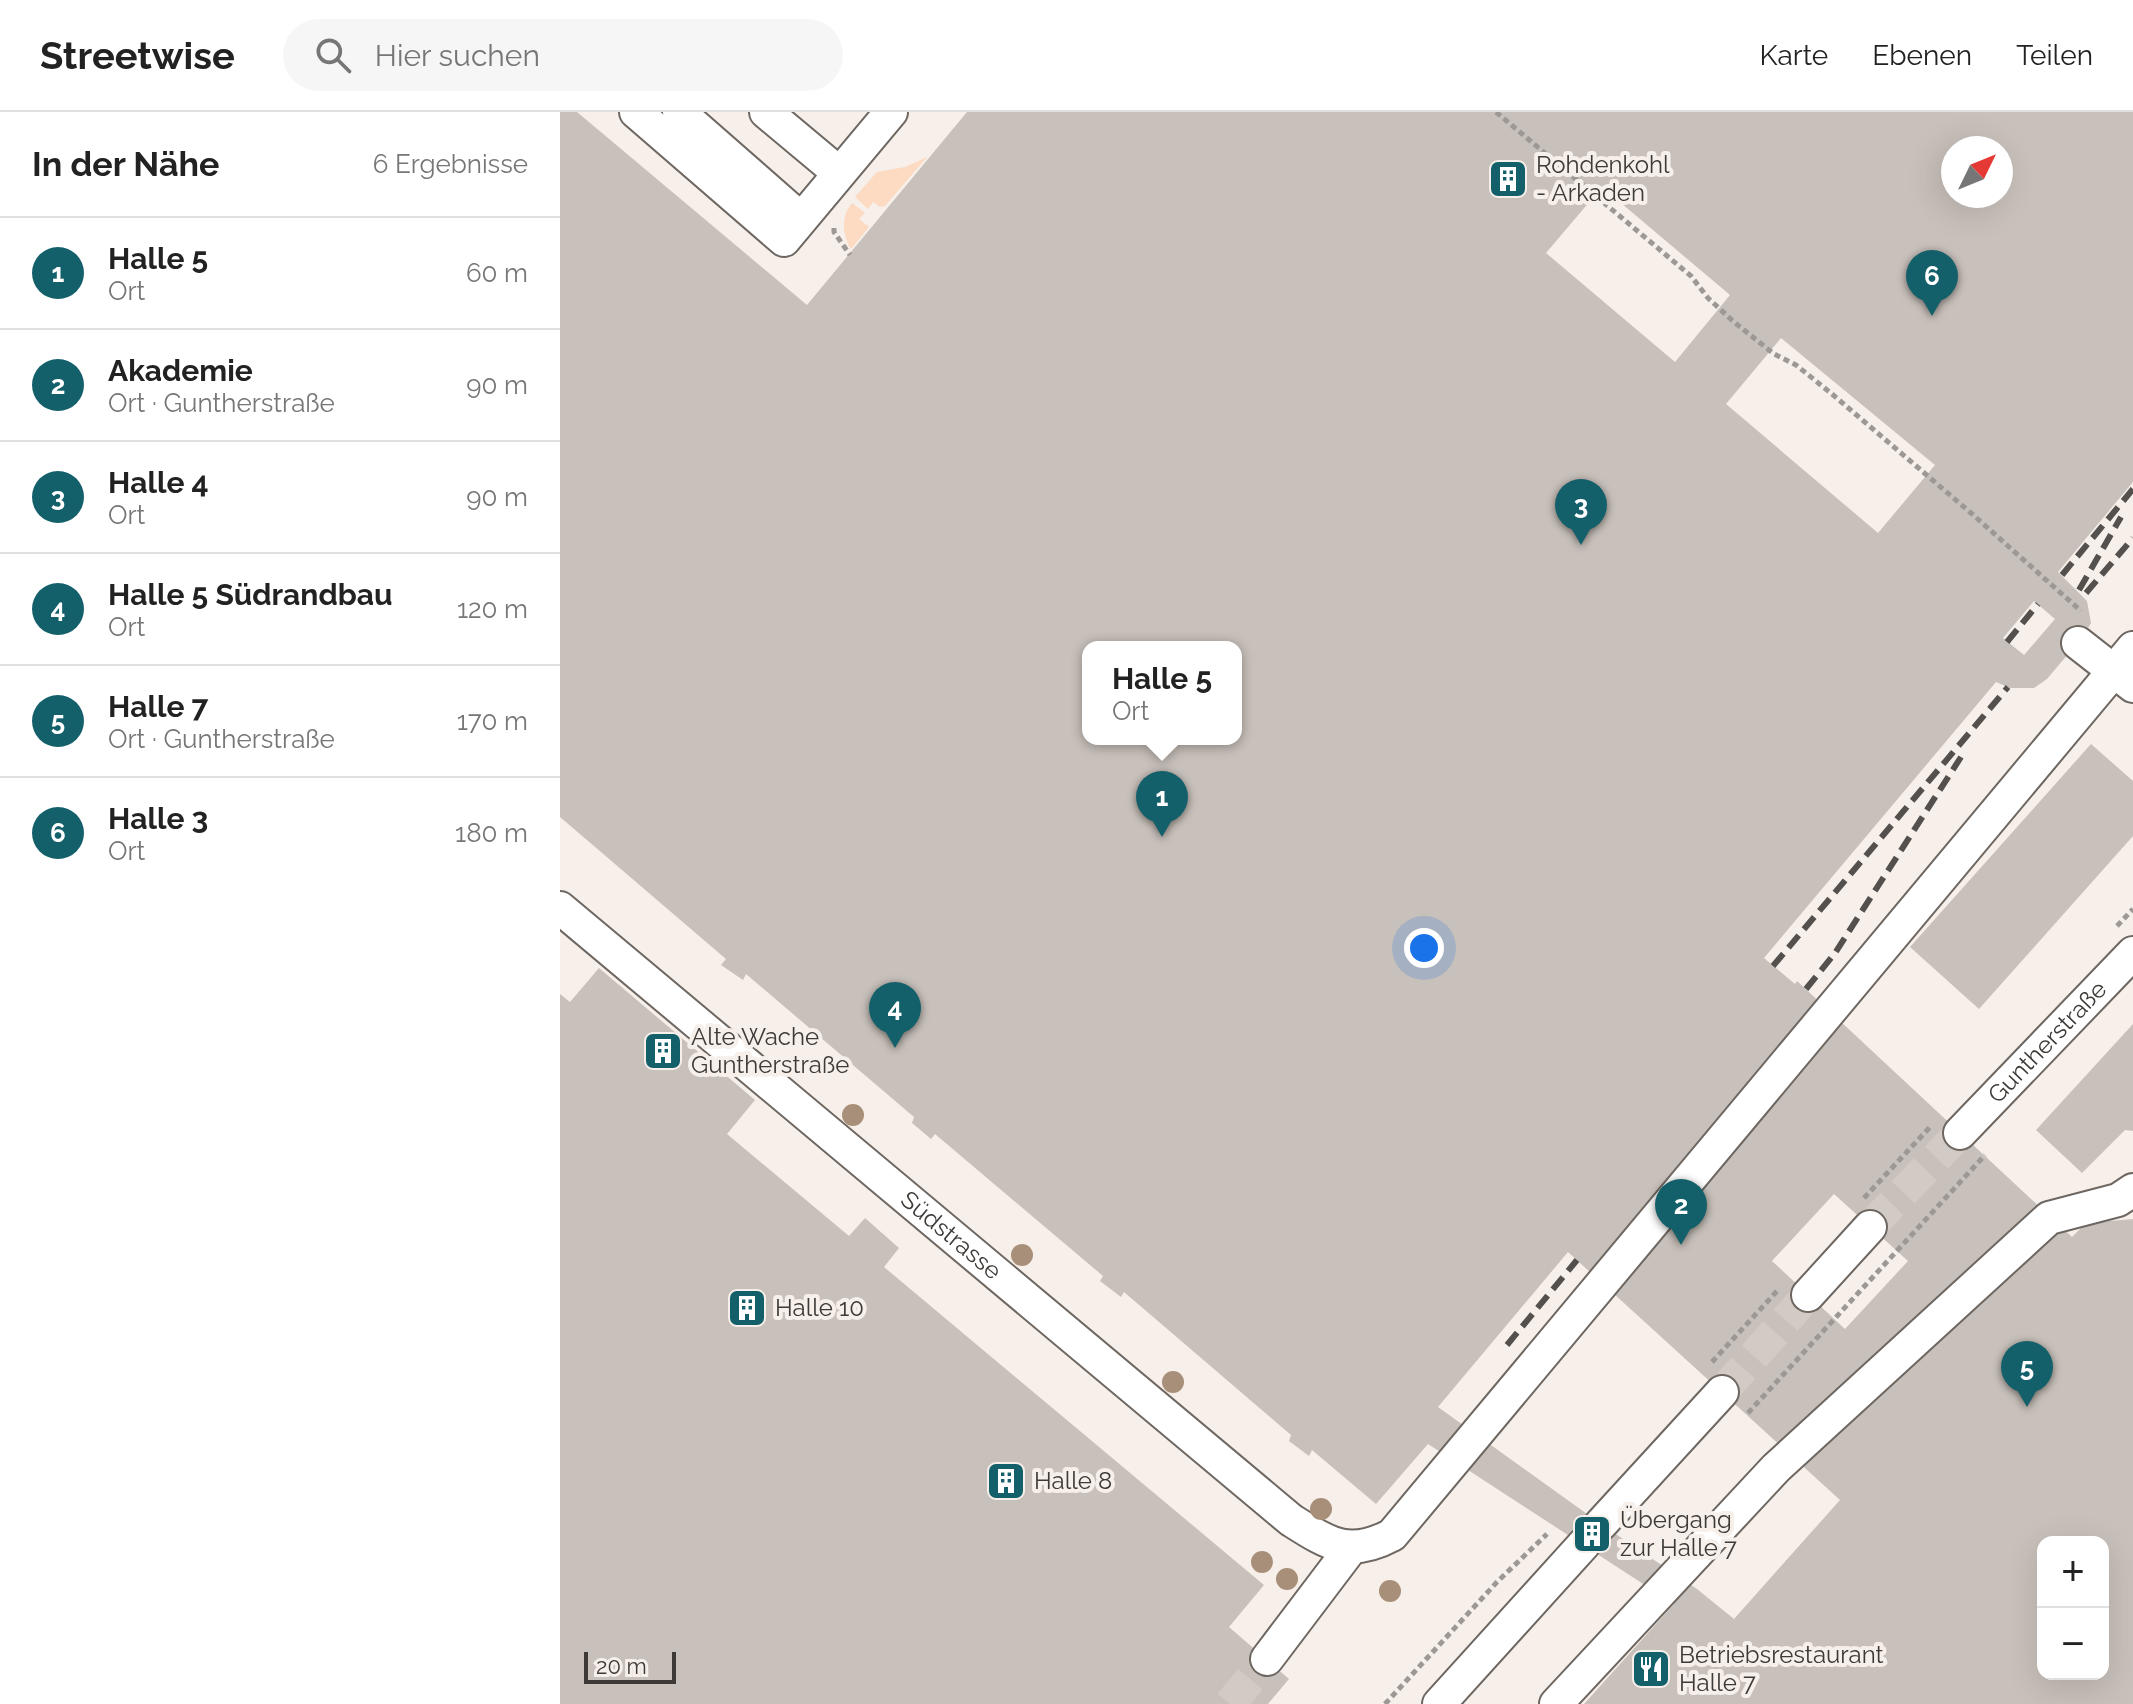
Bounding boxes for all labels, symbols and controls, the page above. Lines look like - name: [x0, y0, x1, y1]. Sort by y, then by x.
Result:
- search box: [283, 19, 843, 91]
- text: Streetwise: [40, 33, 235, 78]
- icon: search: [311, 33, 355, 77]
- text: Hier suchen: [375, 38, 540, 73]
- text: Karte: [1760, 39, 1828, 72]
- text: Ebenen: [1872, 39, 1972, 72]
- text: Teilen: [2016, 39, 2093, 72]
- north arrow: [1941, 136, 2013, 208]
- text: In der Nähe: [32, 144, 219, 184]
- text: 6 Ergebnisse: [373, 149, 528, 179]
- place label: Rohdenkohl - Arkaden: [1536, 150, 1670, 207]
- building icon: Rohdenkohl - Arkaden: [1487, 158, 1529, 200]
- text: Halle 5: [108, 241, 208, 276]
- pin: 6: [1906, 250, 1958, 316]
- text: 1: [52, 258, 64, 288]
- text: 60 m: [466, 258, 528, 288]
- text: Ort: [108, 276, 145, 306]
- text: Akademie: [108, 353, 253, 388]
- text: 2: [51, 370, 65, 400]
- text: 90 m: [466, 370, 528, 400]
- text: Ort · Guntherstraße: [108, 388, 335, 418]
- text: Halle 4: [108, 465, 209, 500]
- pin: 3: [1555, 479, 1607, 545]
- text: 3: [51, 482, 65, 512]
- text: 90 m: [466, 482, 528, 512]
- text: Ort: [108, 500, 145, 530]
- text: Halle 5 Südrandbau: [108, 577, 393, 612]
- text: 4: [51, 594, 65, 624]
- text: 120 m: [457, 594, 528, 624]
- text: Ort: [108, 612, 145, 642]
- popup: [1082, 641, 1242, 745]
- text: Halle 5: [1112, 661, 1212, 696]
- text: Halle 7: [108, 689, 208, 724]
- text: Ort: [1112, 696, 1149, 726]
- text: 5: [51, 706, 65, 736]
- text: 170 m: [457, 706, 528, 736]
- text: Ort · Guntherstraße: [108, 724, 335, 754]
- pin: 1: [1136, 771, 1188, 837]
- text: Halle 3: [108, 801, 208, 836]
- text: 6: [50, 818, 66, 848]
- text: 180 m: [455, 818, 528, 848]
- text: Ort: [108, 836, 145, 866]
- your location: [1404, 928, 1444, 968]
- street label: Guntherstraße: [1982, 975, 2112, 1109]
- pin: 4: [869, 982, 921, 1048]
- place label: Alte Wache Guntherstraße: [691, 1022, 849, 1079]
- building icon: Alte Wache Guntherstraße: [642, 1030, 684, 1072]
- pin: 2: [1655, 1179, 1707, 1245]
- street label: Südstrasse: [895, 1185, 1008, 1285]
- building icon: Halle 10: [726, 1287, 768, 1329]
- place label: Halle 10: [775, 1293, 864, 1322]
- pin: 5: [2001, 1341, 2053, 1407]
- building icon: Halle 8: [985, 1460, 1027, 1502]
- place label: Halle 8: [1034, 1466, 1112, 1495]
- place label: Übergang zur Halle 7: [1620, 1505, 1737, 1562]
- building icon: Übergang zur Halle 7: [1571, 1513, 1613, 1555]
- map controls: [2037, 1536, 2109, 1680]
- button: +: [2037, 1536, 2109, 1608]
- button: −: [2037, 1608, 2109, 1680]
- place label: Betriebsrestaurant Halle 7: [1679, 1640, 1884, 1697]
- scale bar: [584, 1648, 676, 1684]
- restaurant icon: Betriebsrestaurant Halle 7: [1630, 1648, 1672, 1690]
- text: 20 m: [596, 1653, 647, 1679]

